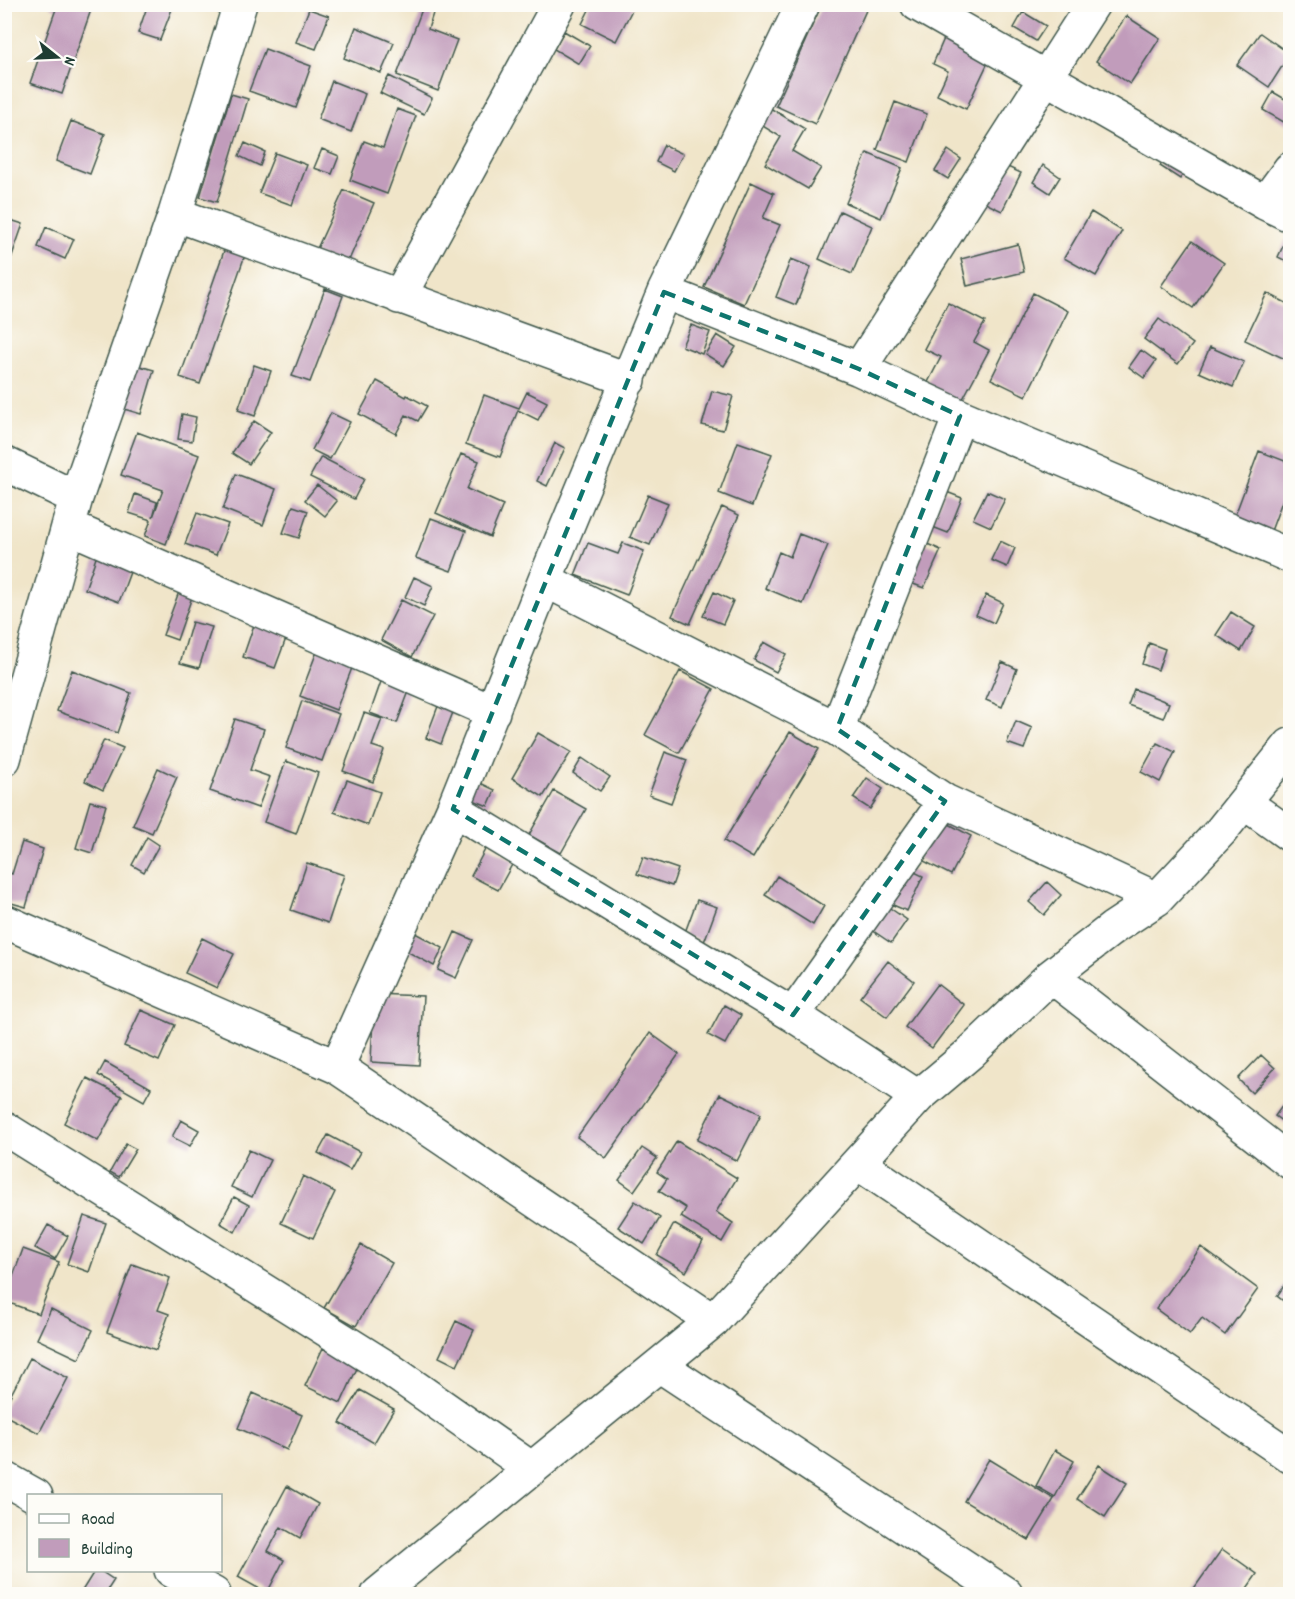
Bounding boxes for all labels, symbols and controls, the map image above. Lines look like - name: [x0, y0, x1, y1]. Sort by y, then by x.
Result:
- north arrow: [27, 27, 87, 87]
- text: N: [57, 54, 81, 68]
- legend: [27, 1494, 222, 1572]
- text: Road: [81, 1508, 115, 1533]
- text: Building: [81, 1538, 133, 1563]

